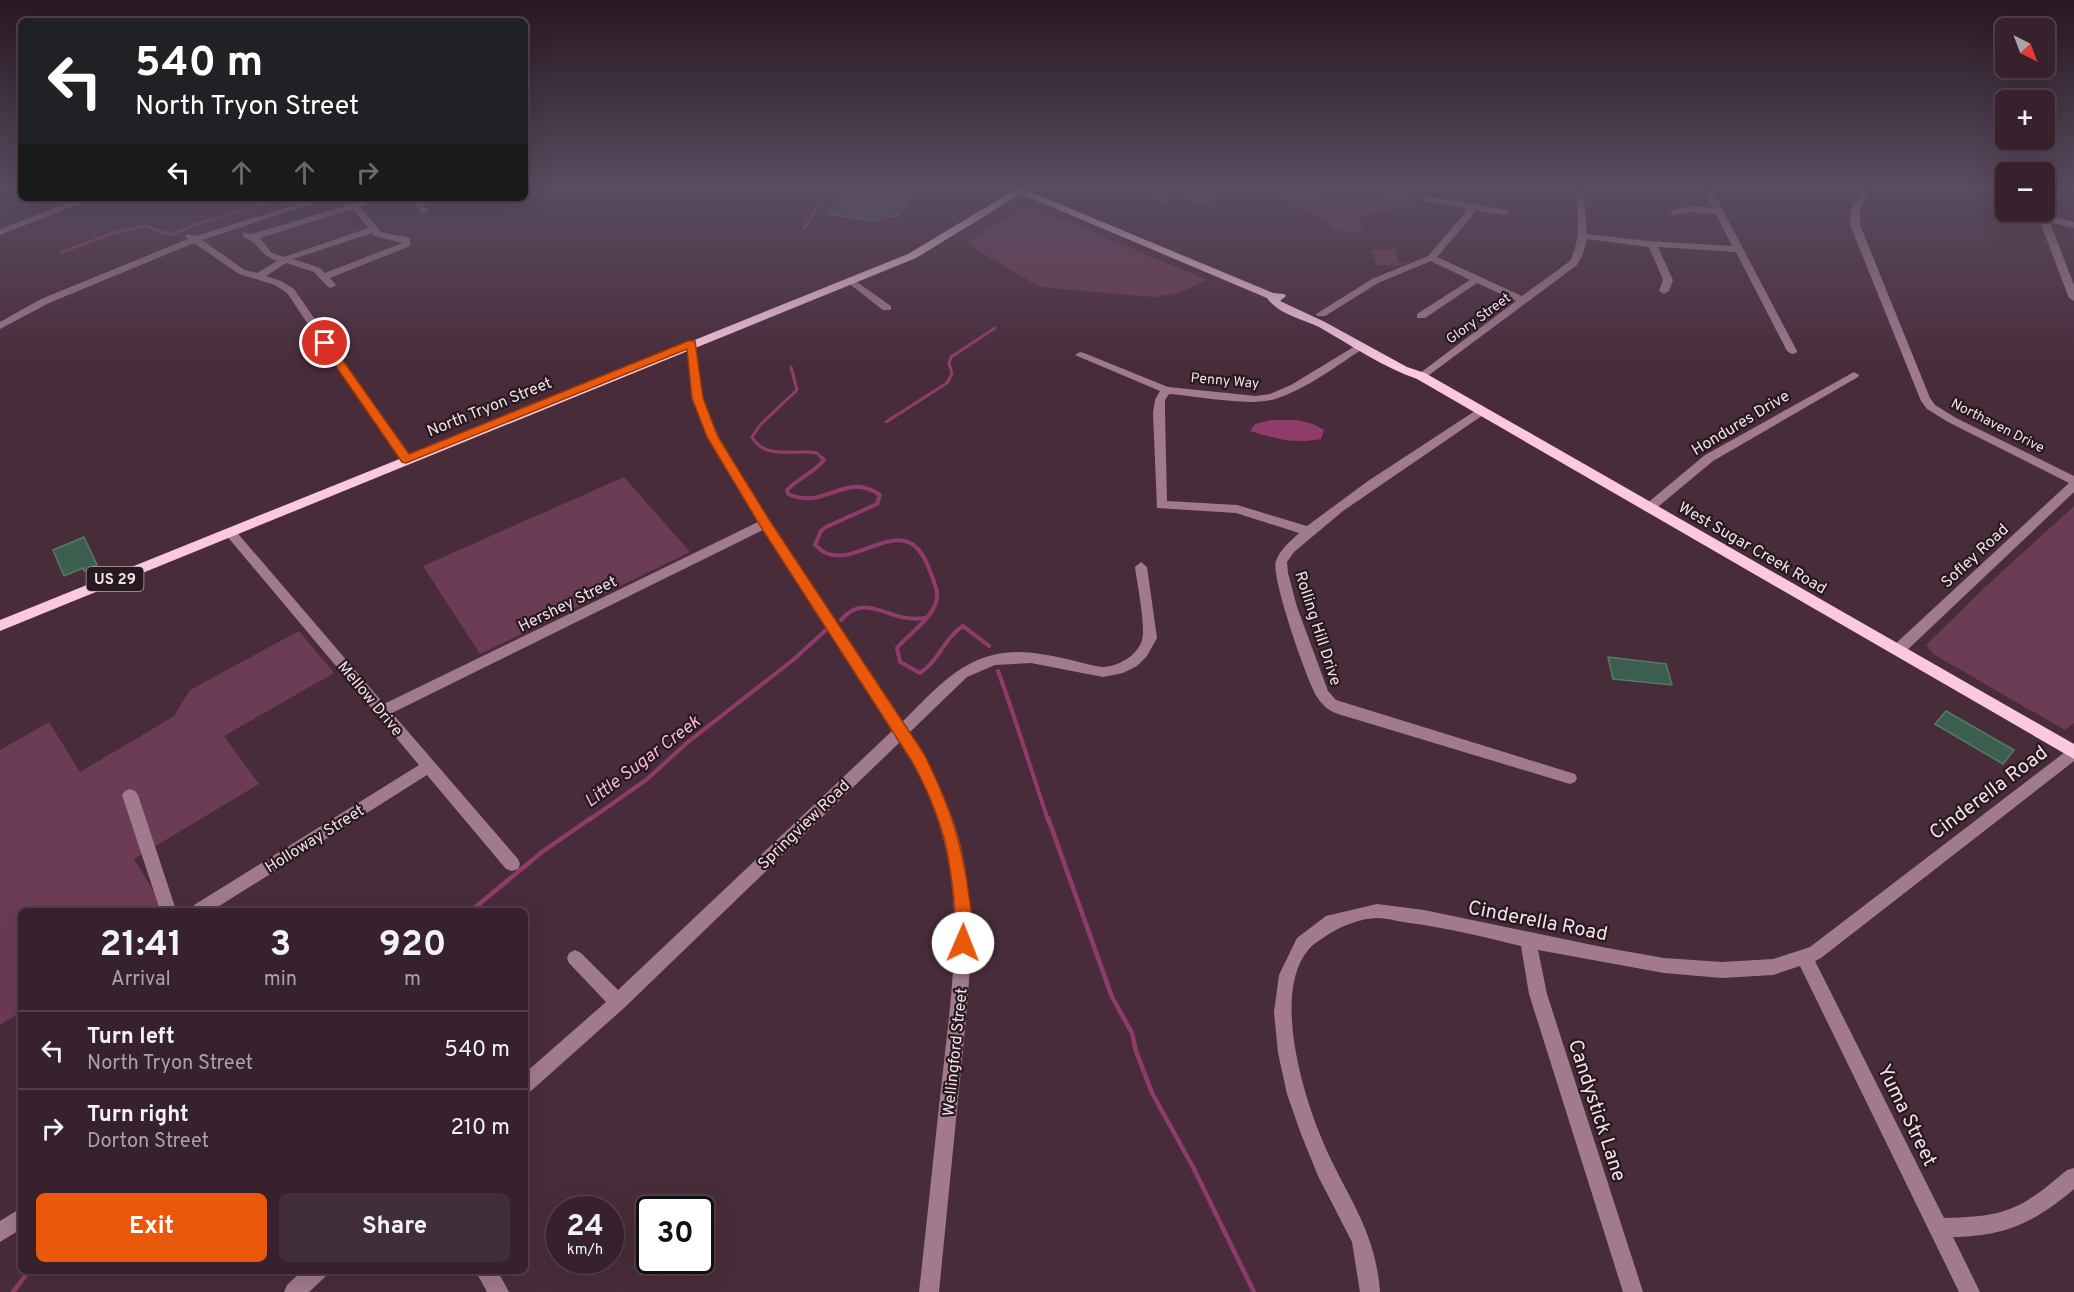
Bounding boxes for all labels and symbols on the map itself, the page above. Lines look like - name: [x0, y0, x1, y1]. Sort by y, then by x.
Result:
- north arrow: [1995, 18, 2055, 78]
- street label: Glory Street: [1443, 290, 1515, 348]
- pin: [299, 317, 350, 368]
- street label: Penny Way: [1190, 370, 1260, 393]
- street label: North Tryon Street: [424, 374, 555, 442]
- street label: Hondures Drive: [1688, 387, 1794, 461]
- street label: Northaven Drive: [1948, 395, 2047, 457]
- street label: West Sugar Creek Road: [1674, 498, 1830, 599]
- street label: Sofley Road: [1937, 520, 2013, 593]
- road number: US 29: [86, 567, 144, 591]
- street label: Rolling Hill Drive: [1289, 569, 1345, 688]
- street label: Hershey Street: [515, 572, 621, 637]
- street label: Mellow Drive: [332, 658, 407, 741]
- water label: Little Sugar Creek: [580, 710, 706, 813]
- street label: Cinderella Road: [1925, 741, 2054, 847]
- street label: Springview Road: [754, 777, 855, 874]
- street label: Holloway Street: [262, 801, 368, 878]
- street label: Cinderella Road: [1466, 896, 1610, 948]
- position arrow: [931, 911, 995, 975]
- street label: Wellingford Street: [939, 987, 973, 1117]
- street label: Candystick Lane: [1561, 1036, 1631, 1185]
- street label: Yuma Street: [1870, 1061, 1942, 1171]
- speed limit sign: 30: [636, 1196, 714, 1274]

